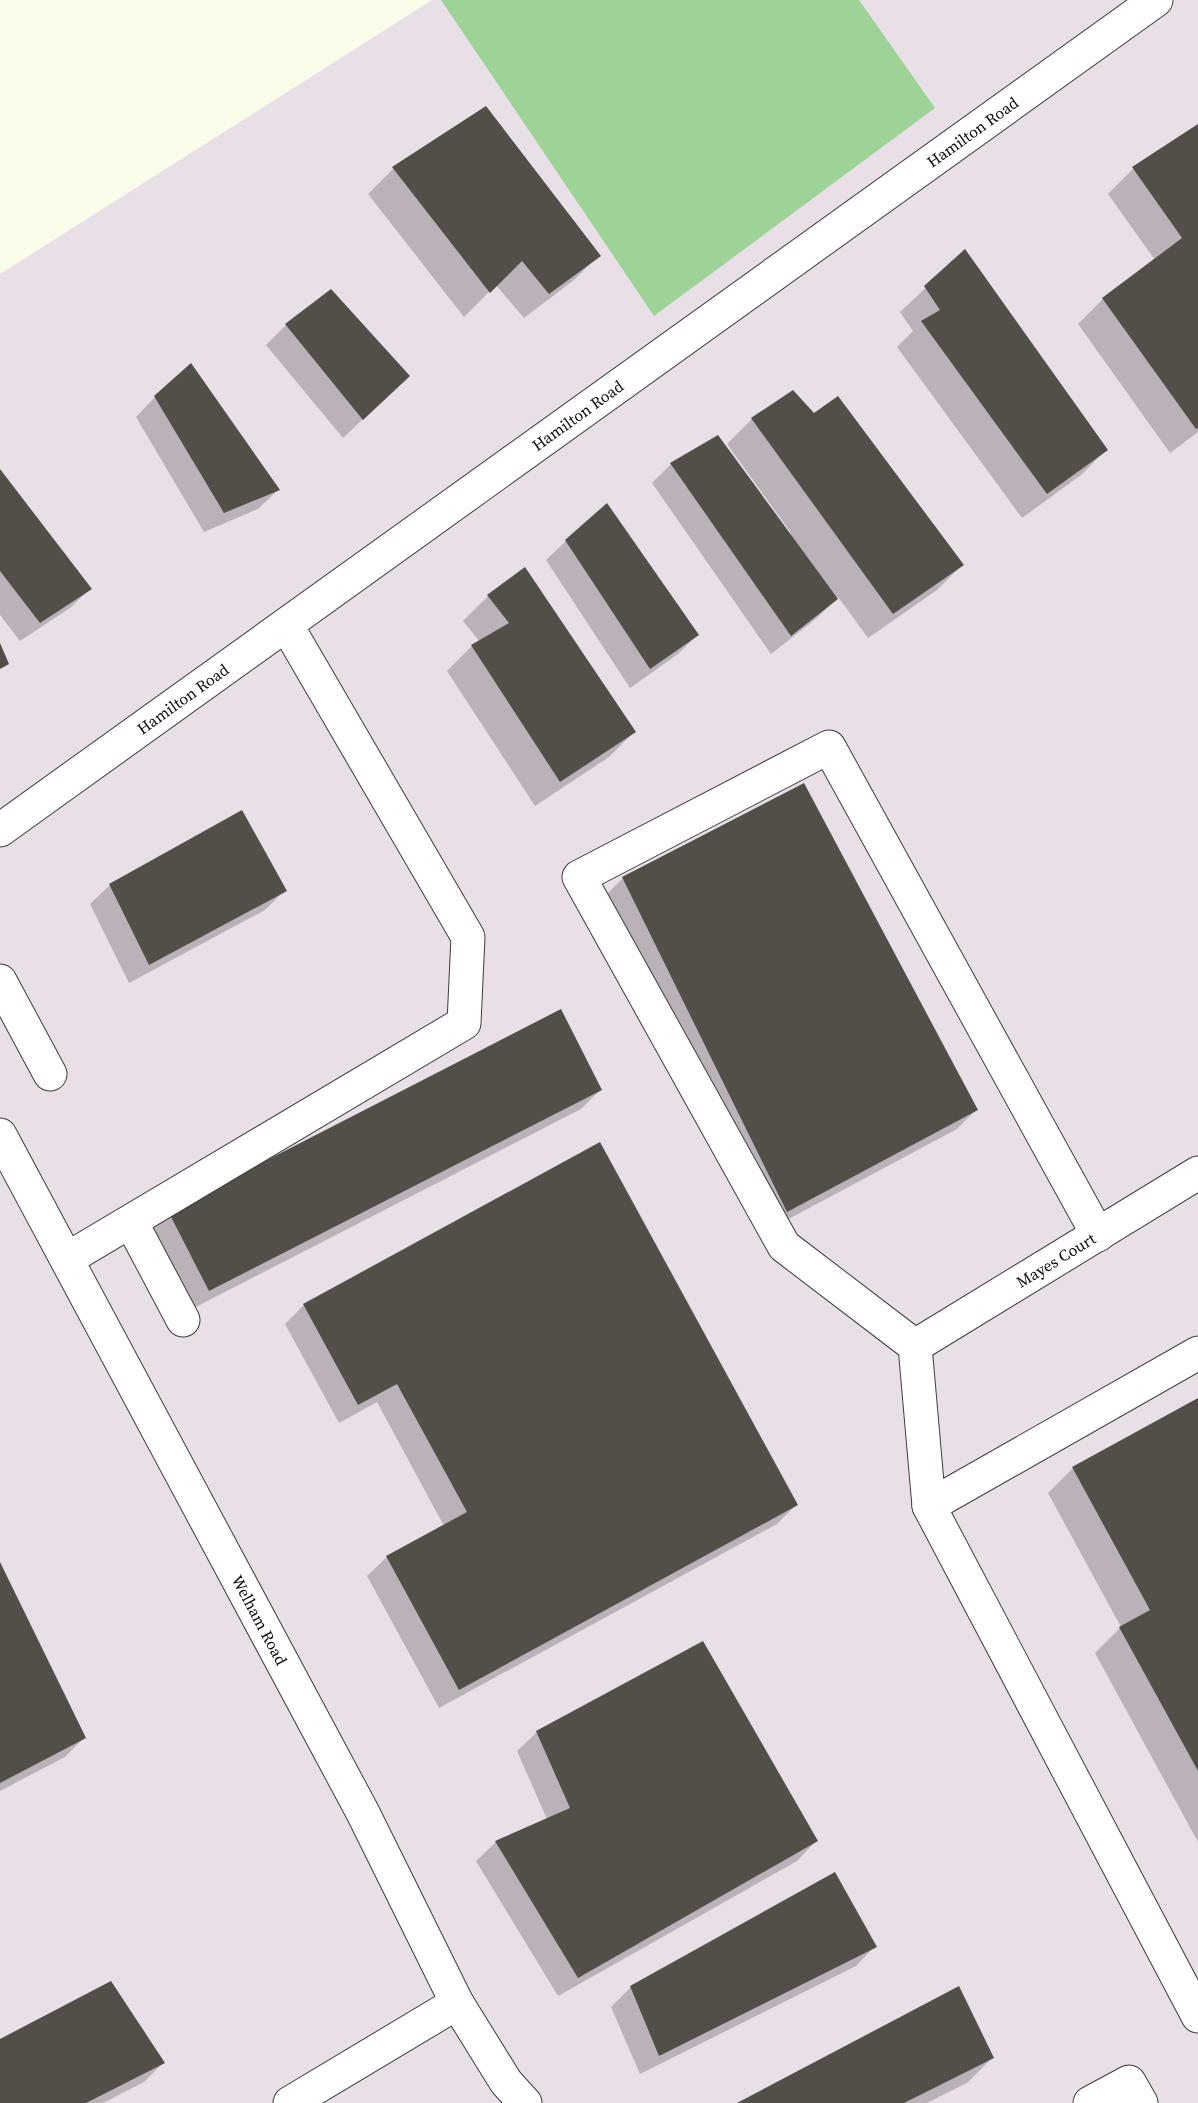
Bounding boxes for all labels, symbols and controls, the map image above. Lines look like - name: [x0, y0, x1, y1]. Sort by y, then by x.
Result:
- street label: Hamilton Road: [922, 91, 1023, 172]
- street label: Hamilton Road: [527, 375, 628, 456]
- street label: Hamilton Road: [132, 658, 233, 739]
- street label: Mayes Court: [1012, 1227, 1100, 1293]
- street label: Welham Road: [226, 1571, 293, 1669]

